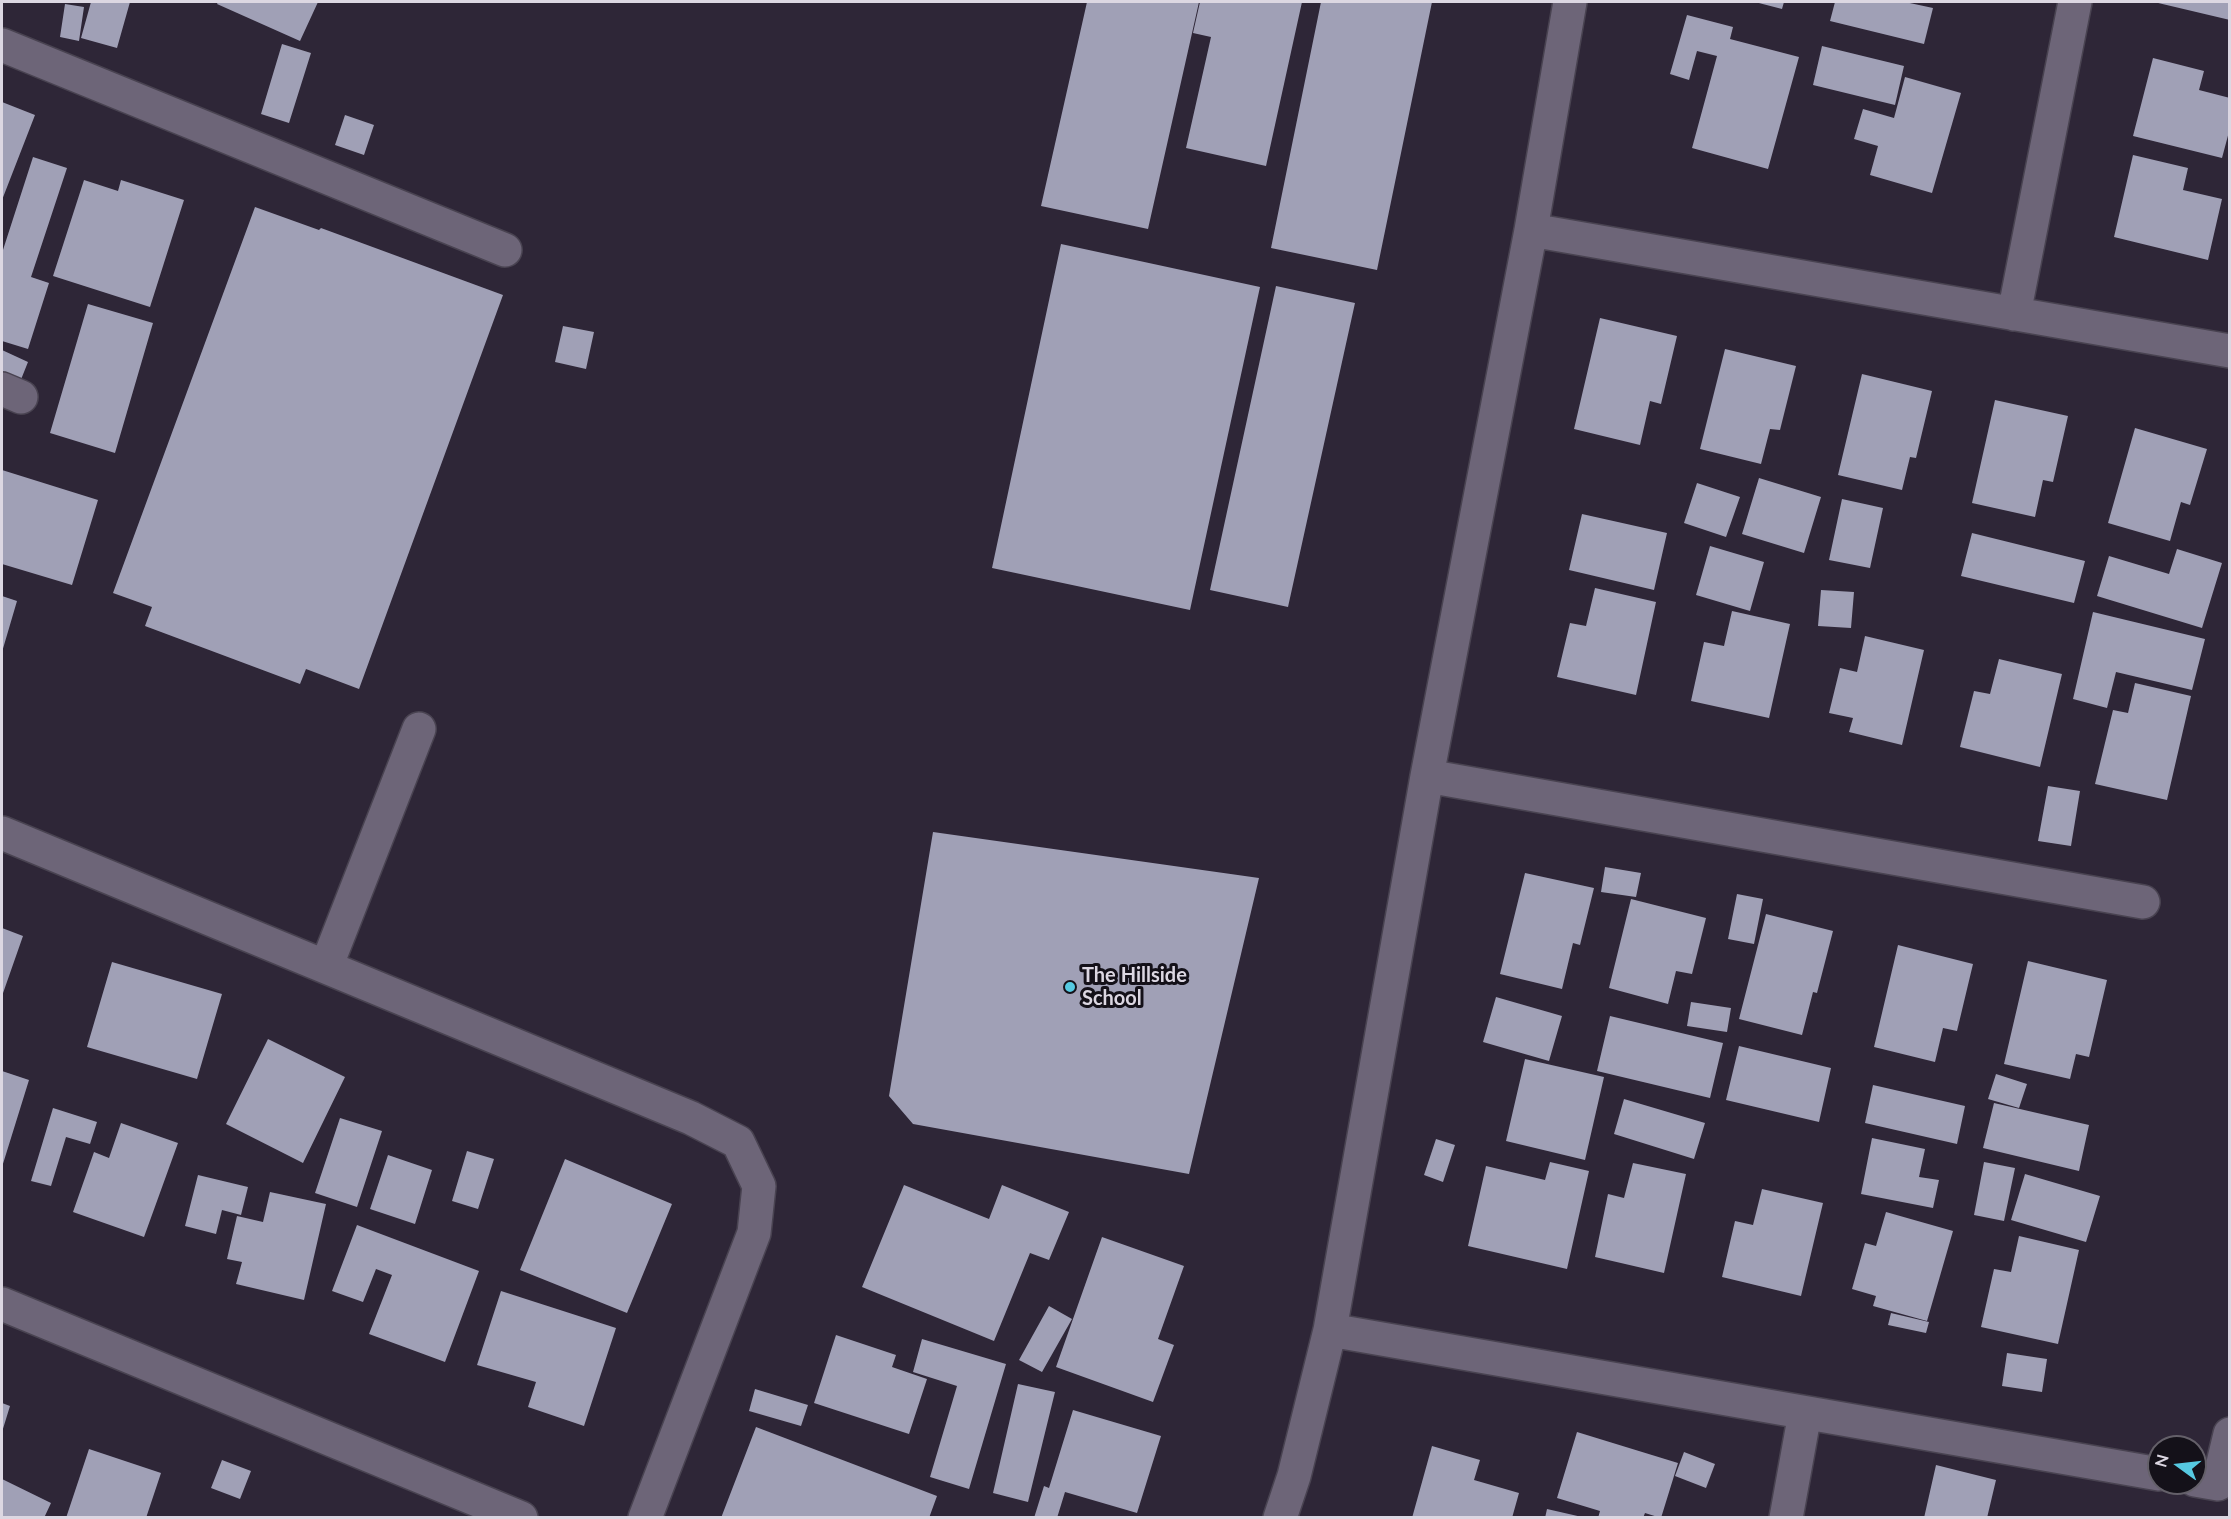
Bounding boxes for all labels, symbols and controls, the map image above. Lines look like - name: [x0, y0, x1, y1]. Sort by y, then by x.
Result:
- place label: The Hillside School: [1082, 964, 1187, 1011]
- marker: The Hillside School: [1063, 980, 1077, 994]
- north arrow: [2147, 1435, 2207, 1495]
- text: N: [2150, 1452, 2172, 1469]

